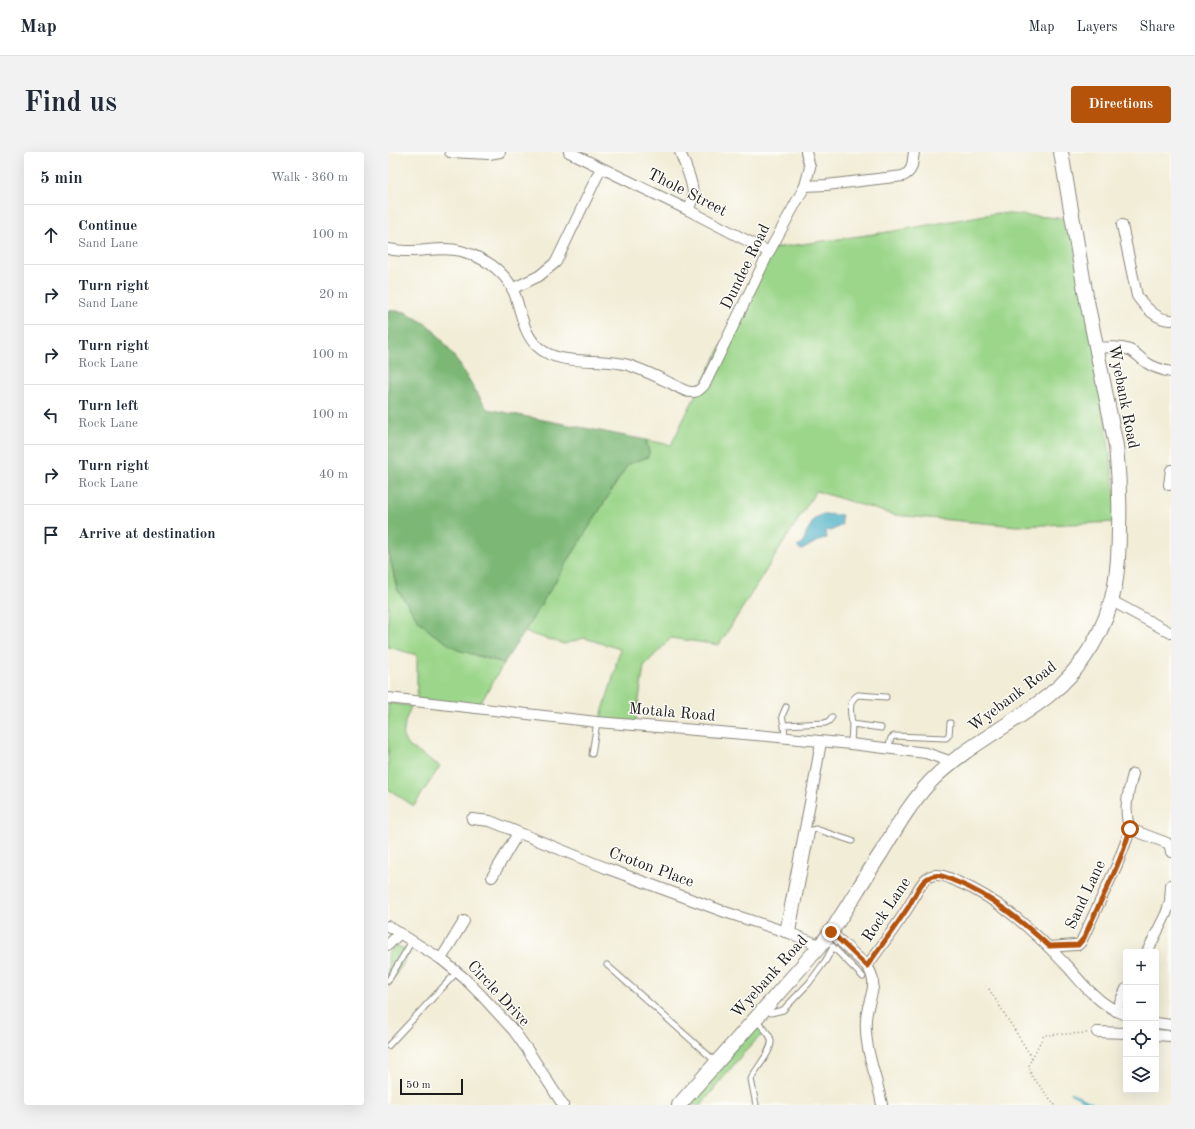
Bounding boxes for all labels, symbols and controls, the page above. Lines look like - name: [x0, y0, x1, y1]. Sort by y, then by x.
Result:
- text: Map: [20, 18, 57, 37]
- text: Map: [1029, 20, 1055, 34]
- text: Layers: [1077, 20, 1118, 34]
- text: Share: [1140, 20, 1175, 34]
- button: Directions: [1071, 86, 1171, 123]
- text: Find us: [24, 90, 117, 118]
- street label: Thole Street: [645, 166, 730, 220]
- text: 5 min: [40, 170, 83, 187]
- text: Walk · 360 m: [271, 171, 348, 184]
- text: Continue: [78, 219, 137, 234]
- street label: Dundee Road: [718, 222, 774, 312]
- icon: ahead: [40, 224, 62, 246]
- text: 100 m: [311, 228, 348, 241]
- text: Sand Lane: [78, 237, 138, 250]
- text: Turn right: [78, 279, 149, 294]
- icon: right: [40, 284, 62, 306]
- text: 20 m: [319, 288, 348, 301]
- text: Sand Lane: [78, 297, 138, 310]
- text: Turn right: [78, 339, 149, 354]
- icon: right: [40, 344, 62, 366]
- street label: Wyebank Road: [1105, 344, 1141, 450]
- text: 100 m: [311, 348, 348, 361]
- text: Rock Lane: [78, 357, 138, 370]
- text: Turn left: [78, 399, 138, 414]
- icon: left: [40, 404, 62, 426]
- text: 100 m: [311, 408, 348, 421]
- text: Rock Lane: [78, 417, 138, 430]
- text: Turn right: [78, 459, 149, 474]
- icon: right: [40, 464, 62, 486]
- text: 40 m: [319, 468, 348, 481]
- text: Rock Lane: [78, 477, 138, 490]
- icon: arrive: [40, 524, 62, 546]
- text: Arrive at destination: [78, 527, 216, 542]
- street label: Wyebank Road: [966, 659, 1060, 735]
- street label: Motala Road: [628, 701, 716, 725]
- route start: [1121, 820, 1139, 838]
- street label: Croton Place: [606, 845, 696, 891]
- street label: Sand Lane: [1063, 858, 1109, 932]
- street label: Rock Lane: [860, 875, 914, 945]
- route end: [822, 923, 840, 941]
- street label: Wyebank Road: [729, 932, 811, 1022]
- map controls: [1123, 949, 1159, 1093]
- button: +: [1123, 949, 1159, 985]
- street label: Circle Drive: [464, 958, 532, 1030]
- button: −: [1123, 985, 1159, 1021]
- button: locate: [1123, 1021, 1159, 1057]
- button: layers: [1123, 1057, 1159, 1093]
- scale bar: [400, 1077, 463, 1096]
- text: 50 m: [406, 1080, 431, 1091]

